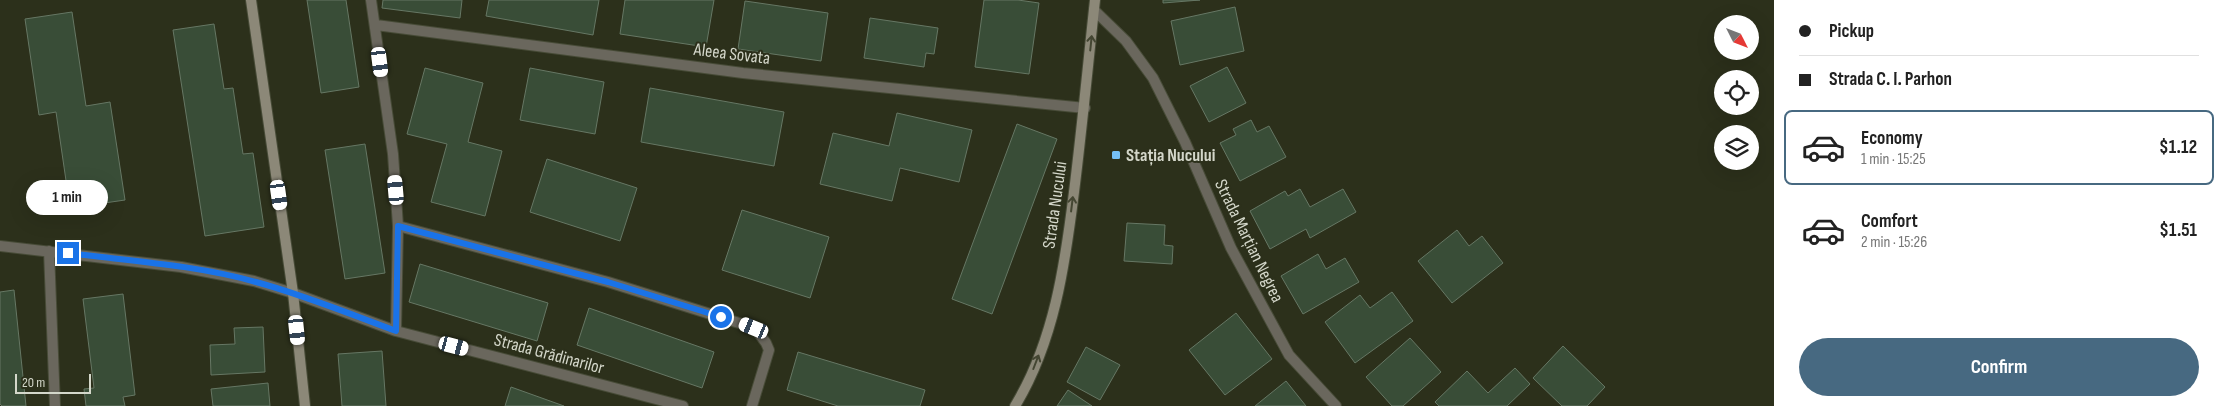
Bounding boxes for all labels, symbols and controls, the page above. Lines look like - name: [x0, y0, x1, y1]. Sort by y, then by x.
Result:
- north arrow: [1714, 15, 1759, 60]
- map controls: [1714, 15, 1759, 170]
- text: Pickup: [1829, 20, 1874, 43]
- one-way arrow: [1086, 35, 1096, 51]
- street label: Aleea Sovata: [692, 39, 771, 69]
- car: [370, 46, 389, 78]
- text: Strada C. I. Parhon: [1829, 68, 1952, 91]
- button: locate: [1714, 70, 1759, 115]
- button: layers: [1714, 125, 1759, 170]
- icon: car: [1801, 125, 1846, 170]
- text: Economy: [1861, 127, 1923, 150]
- text: $1.12: [2159, 136, 2197, 159]
- place label: Stația Nucului: [1126, 145, 1215, 166]
- marker: Stația Nucului: [1110, 149, 1122, 161]
- text: 1 min · 15:25: [1861, 150, 1926, 169]
- street label: Strada Nucului: [1038, 160, 1072, 250]
- car: [387, 174, 404, 206]
- street label: Strada Marțian Negrea: [1210, 176, 1288, 306]
- car: [269, 179, 288, 211]
- callout: 1 min: [27, 180, 109, 216]
- text: 1 min: [52, 188, 82, 207]
- one-way arrow: [1067, 196, 1077, 212]
- icon: car: [1801, 208, 1846, 253]
- text: Comfort: [1861, 210, 1918, 233]
- text: $1.51: [2159, 219, 2197, 242]
- text: 2 min · 15:26: [1861, 233, 1927, 252]
- route end: [57, 242, 79, 264]
- route start: [710, 306, 732, 328]
- car: [287, 314, 306, 346]
- car: [737, 315, 770, 341]
- street label: Strada Grădinarilor: [492, 329, 606, 379]
- car: [437, 335, 470, 357]
- button: Confirm: [1799, 338, 2199, 396]
- one-way arrow: [1032, 355, 1041, 370]
- scale bar: [15, 371, 91, 394]
- text: 20 m: [22, 374, 45, 391]

